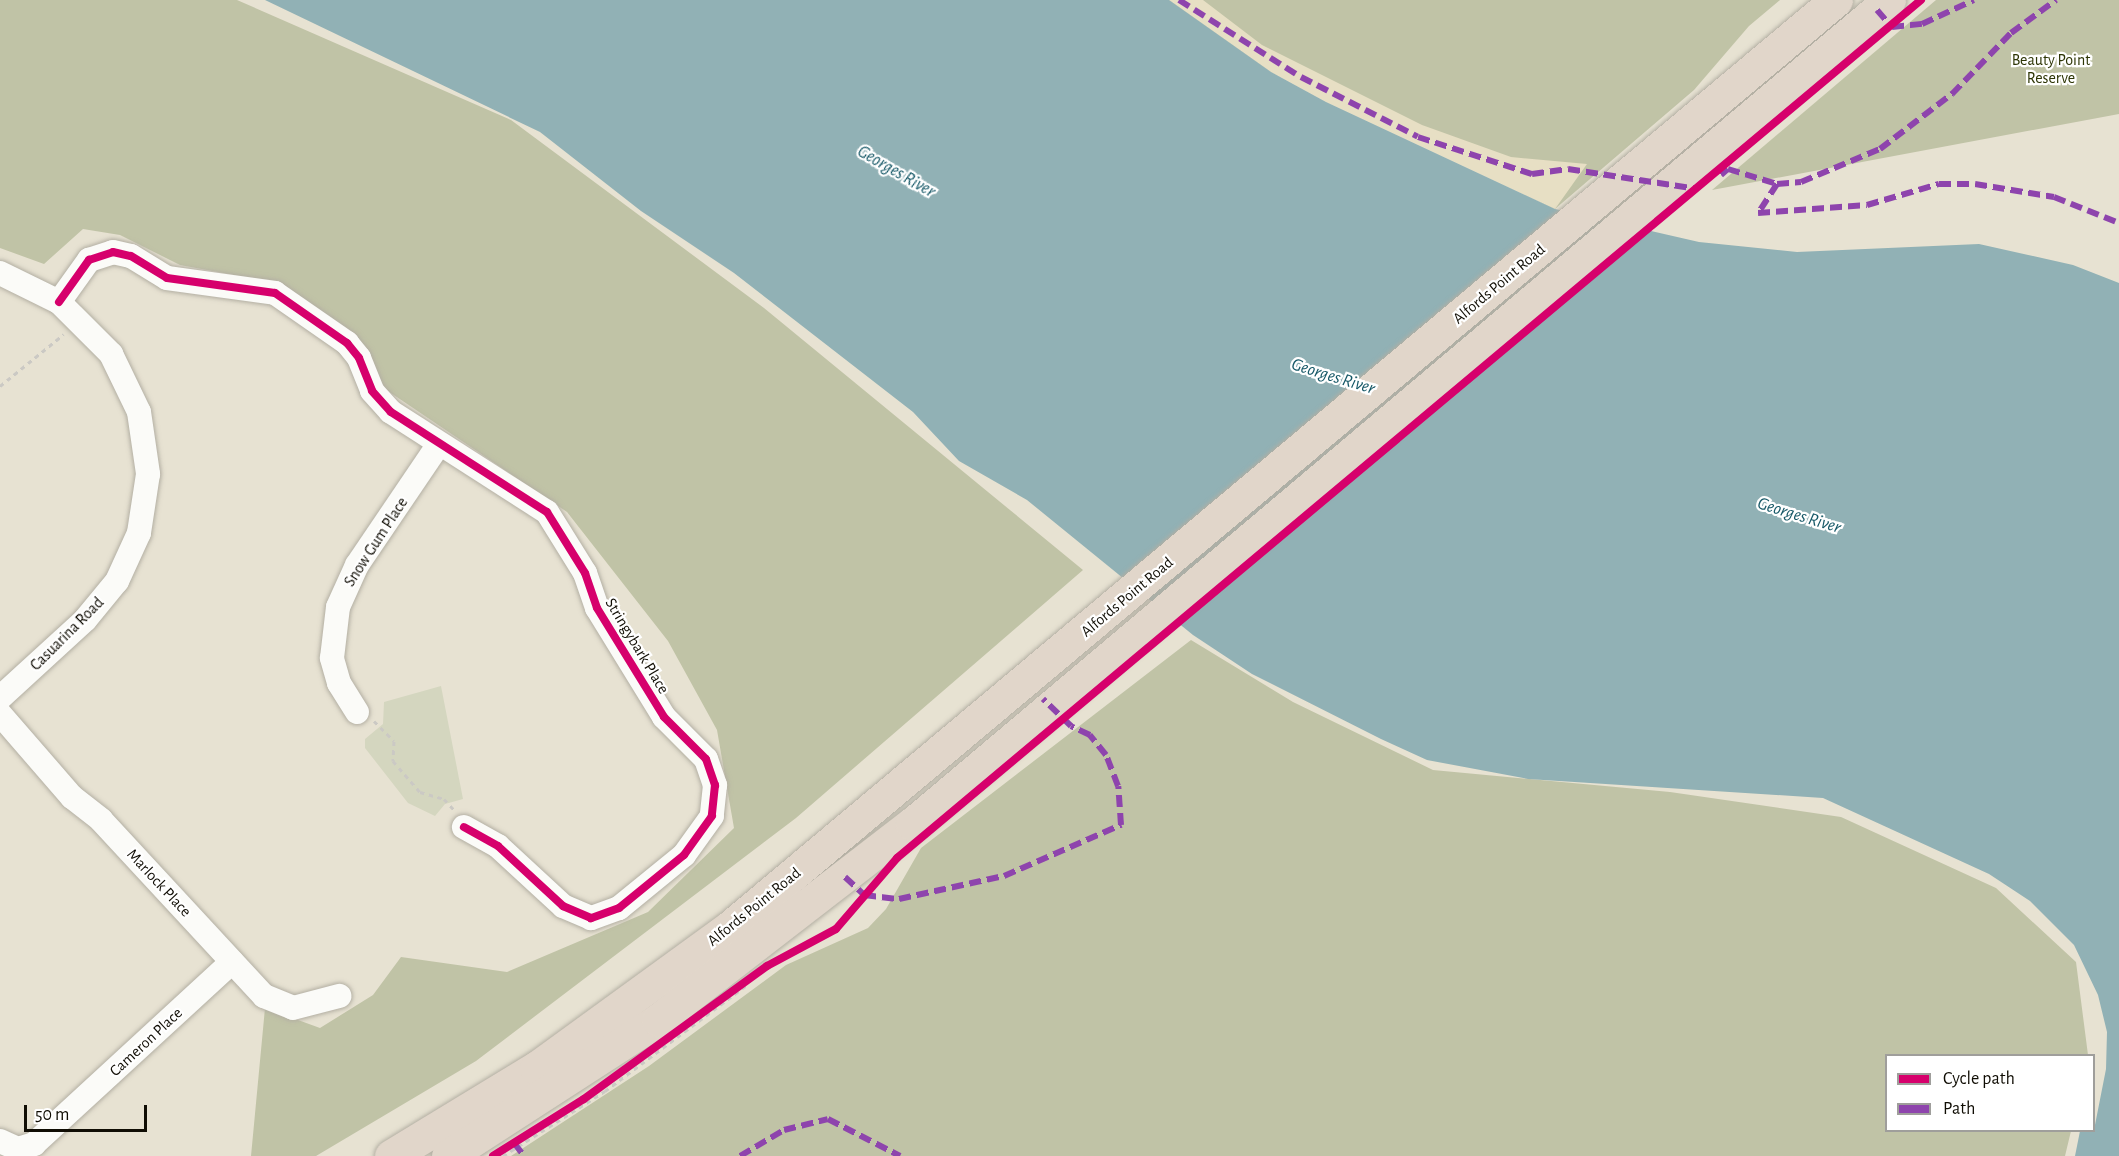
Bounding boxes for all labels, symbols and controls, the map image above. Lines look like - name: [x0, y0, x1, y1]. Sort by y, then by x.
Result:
- park label: Beauty Point Reserve: [2012, 50, 2090, 88]
- water label: Georges River: [853, 141, 939, 203]
- street label: Alfords Point Road: [1449, 240, 1549, 328]
- water label: Georges River: [1289, 354, 1377, 400]
- water label: Georges River: [1755, 493, 1843, 539]
- street label: Snow Gum Place: [340, 494, 412, 590]
- street label: Alfords Point Road: [1077, 553, 1177, 641]
- street label: Casuarina Road: [26, 593, 108, 675]
- street label: Stringybark Place: [601, 595, 673, 697]
- street label: Marlock Place: [123, 845, 195, 921]
- street label: Alfords Point Road: [703, 863, 805, 951]
- street label: Cameron Place: [106, 1003, 186, 1081]
- legend: [1885, 1054, 2095, 1132]
- text: Cycle path: [1943, 1070, 2015, 1088]
- scale bar: [27, 1093, 150, 1131]
- text: Path: [1943, 1100, 1975, 1118]
- text: 50 m: [35, 1106, 69, 1124]

